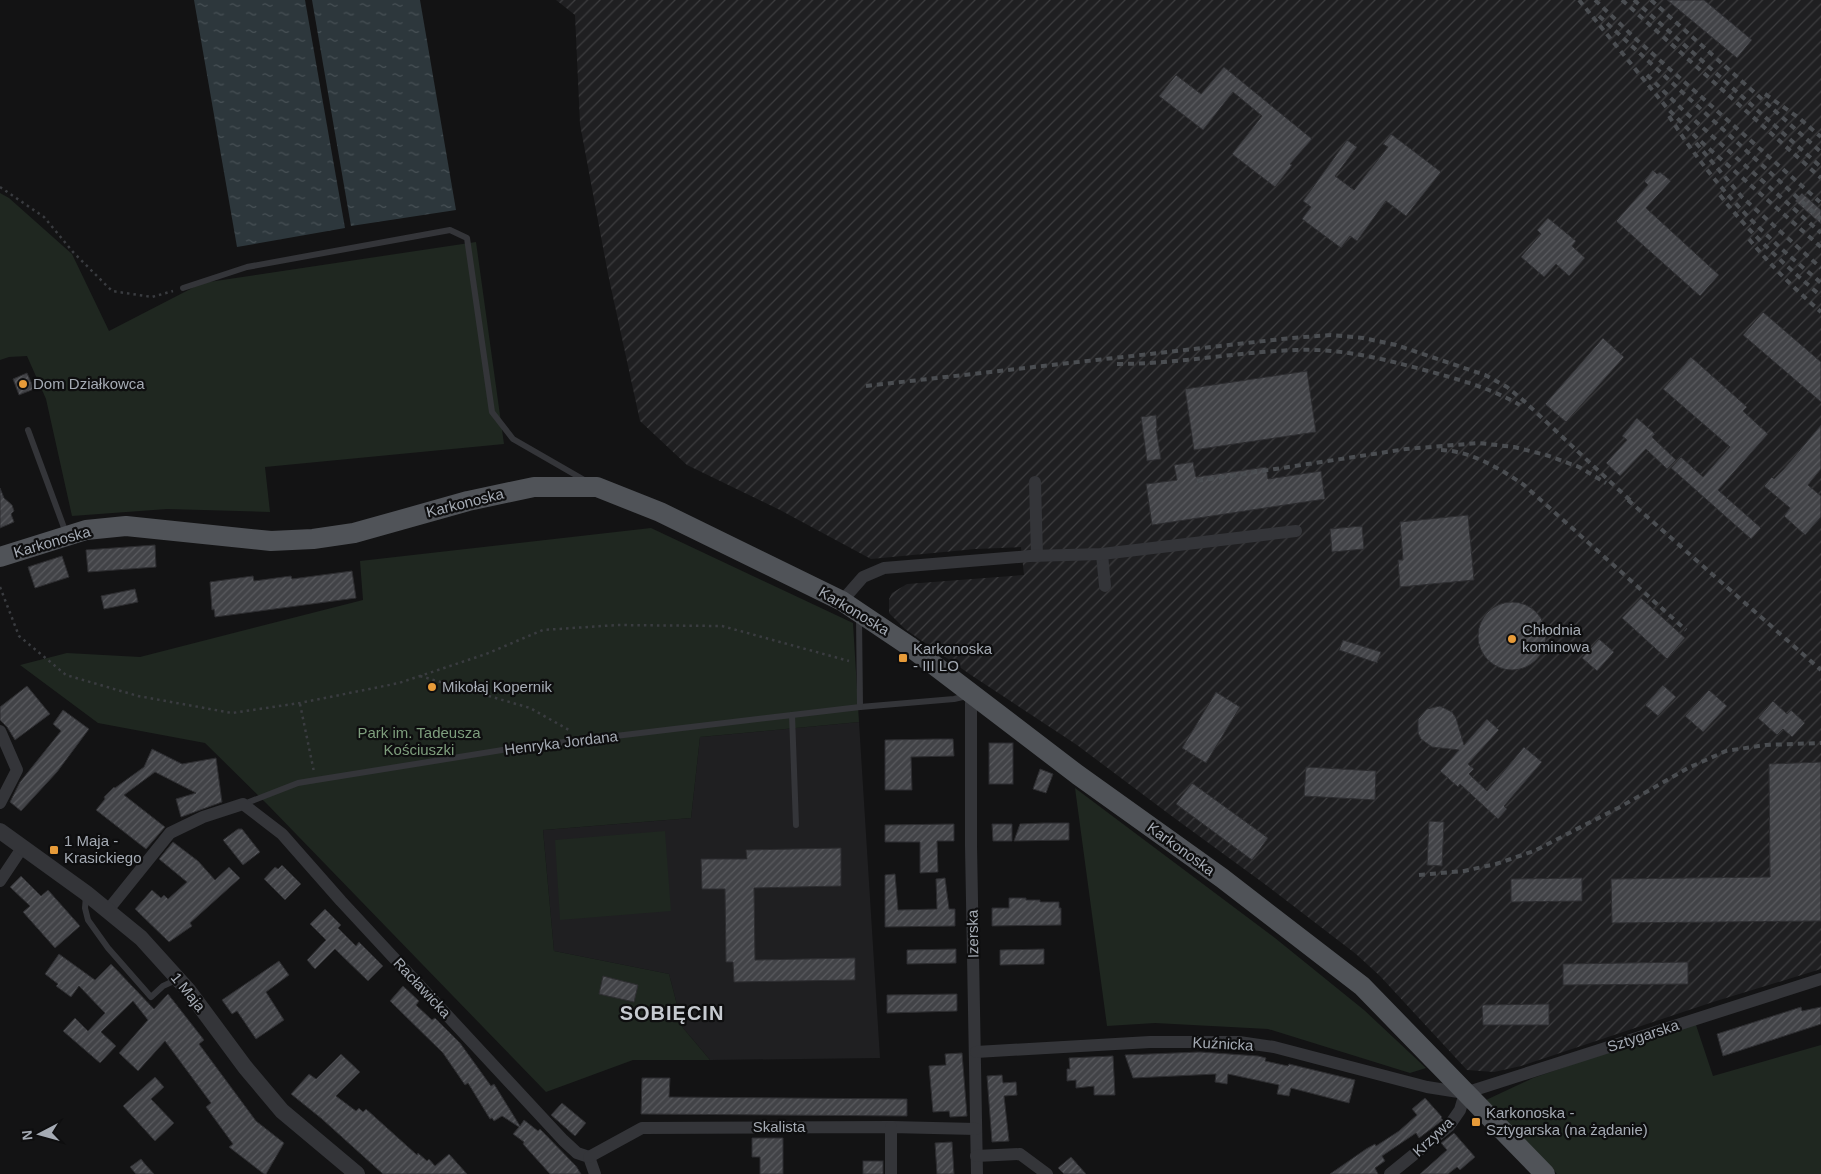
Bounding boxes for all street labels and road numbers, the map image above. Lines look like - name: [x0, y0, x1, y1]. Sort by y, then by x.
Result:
- street label: Karkonoska: [424, 485, 506, 520]
- street label: Karkonoska: [11, 522, 93, 561]
- street label: Karkonoska: [816, 583, 893, 639]
- street label: Henryka Jordana: [503, 727, 619, 758]
- street label: Karkonoska: [1144, 818, 1219, 879]
- street label: Izerska: [964, 909, 981, 958]
- street label: Racławicka: [390, 954, 455, 1022]
- street label: 1 Maja: [168, 969, 210, 1015]
- street label: Sztygarska: [1605, 1016, 1681, 1055]
- street label: Kuźnicka: [1192, 1033, 1255, 1054]
- street label: Krzywa: [1409, 1113, 1457, 1160]
- street label: Skalista: [753, 1118, 806, 1135]

